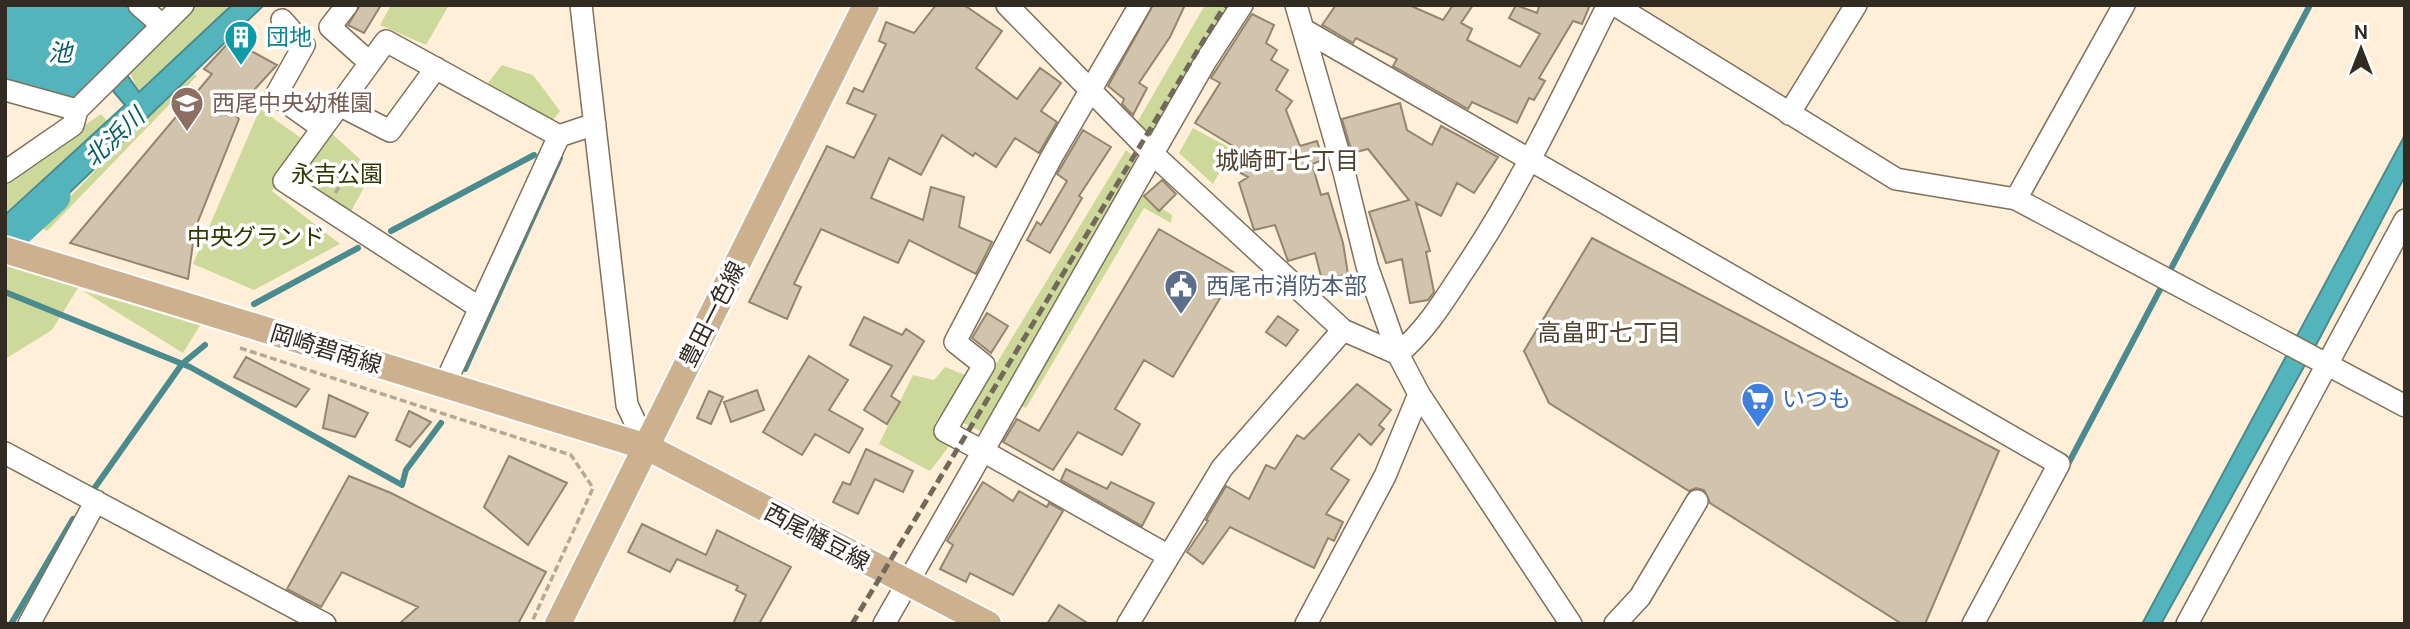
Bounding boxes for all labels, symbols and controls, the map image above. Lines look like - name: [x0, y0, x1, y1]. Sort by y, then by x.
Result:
- north arrow: [2326, 14, 2396, 84]
- building icon: 団地: [222, 18, 260, 67]
- text: N: [2354, 20, 2368, 45]
- place label: 団地: [266, 22, 312, 52]
- water label: 池: [48, 37, 74, 68]
- school or university icon: 西尾中央幼稚園: [168, 84, 206, 133]
- place label: 西尾中央幼稚園: [212, 88, 373, 118]
- water label: 北浜川: [77, 99, 153, 173]
- district label: 城崎町七丁目: [1215, 145, 1359, 176]
- park label: 永吉公園: [291, 159, 383, 189]
- park label: 中央グランド: [187, 222, 325, 252]
- street label: 豊田一色線: [673, 256, 751, 372]
- public building icon: 西尾市消防本部: [1162, 267, 1200, 316]
- place label: 西尾市消防本部: [1206, 271, 1367, 301]
- district label: 高畠町七丁目: [1537, 317, 1681, 348]
- street label: 岡崎碧南線: [267, 318, 385, 380]
- supermarket icon: いつも: [1739, 380, 1777, 429]
- place label: いつも: [1782, 384, 1851, 414]
- street label: 西尾幡豆線: [759, 497, 875, 577]

